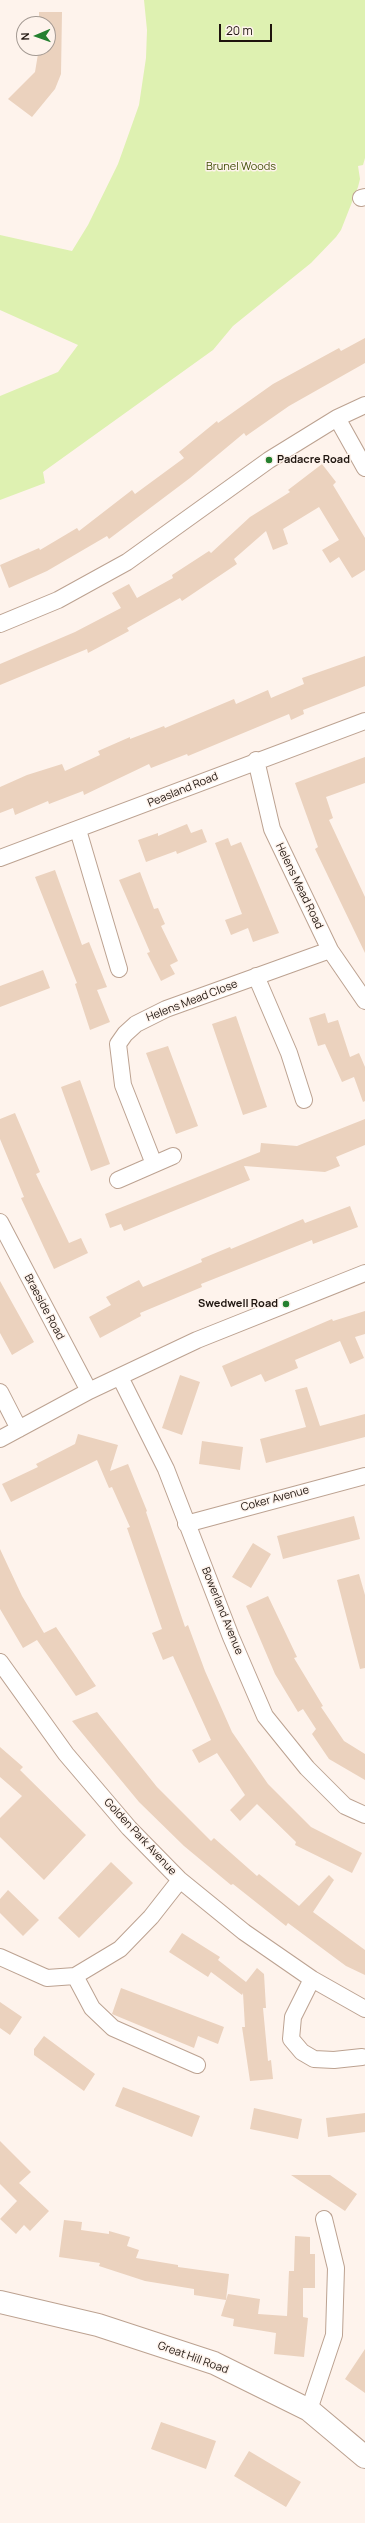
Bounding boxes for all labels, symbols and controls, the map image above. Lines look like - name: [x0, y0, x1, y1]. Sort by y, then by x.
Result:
- north arrow: [16, 16, 56, 56]
- scale bar: [221, 16, 274, 42]
- text: 20 m: [226, 22, 253, 39]
- text: N: [17, 32, 32, 41]
- park label: Brunel Woods: [206, 160, 276, 174]
- place label: Padacre Road: [277, 453, 350, 467]
- marker: Padacre Road: [264, 455, 274, 465]
- street label: Peasland Road: [146, 770, 220, 810]
- street label: Helens Mead Road: [273, 841, 325, 931]
- street label: Helens Mead Close: [144, 977, 240, 1025]
- street label: Braeside Road: [21, 1272, 67, 1342]
- place label: Swedwell Road: [198, 1297, 278, 1311]
- marker: Swedwell Road: [281, 1299, 291, 1309]
- street label: Coker Avenue: [239, 1484, 311, 1514]
- street label: Bowerland Avenue: [198, 1565, 246, 1657]
- street label: Golden Park Avenue: [101, 1796, 179, 1878]
- street label: Great Hill Road: [156, 2339, 230, 2377]

